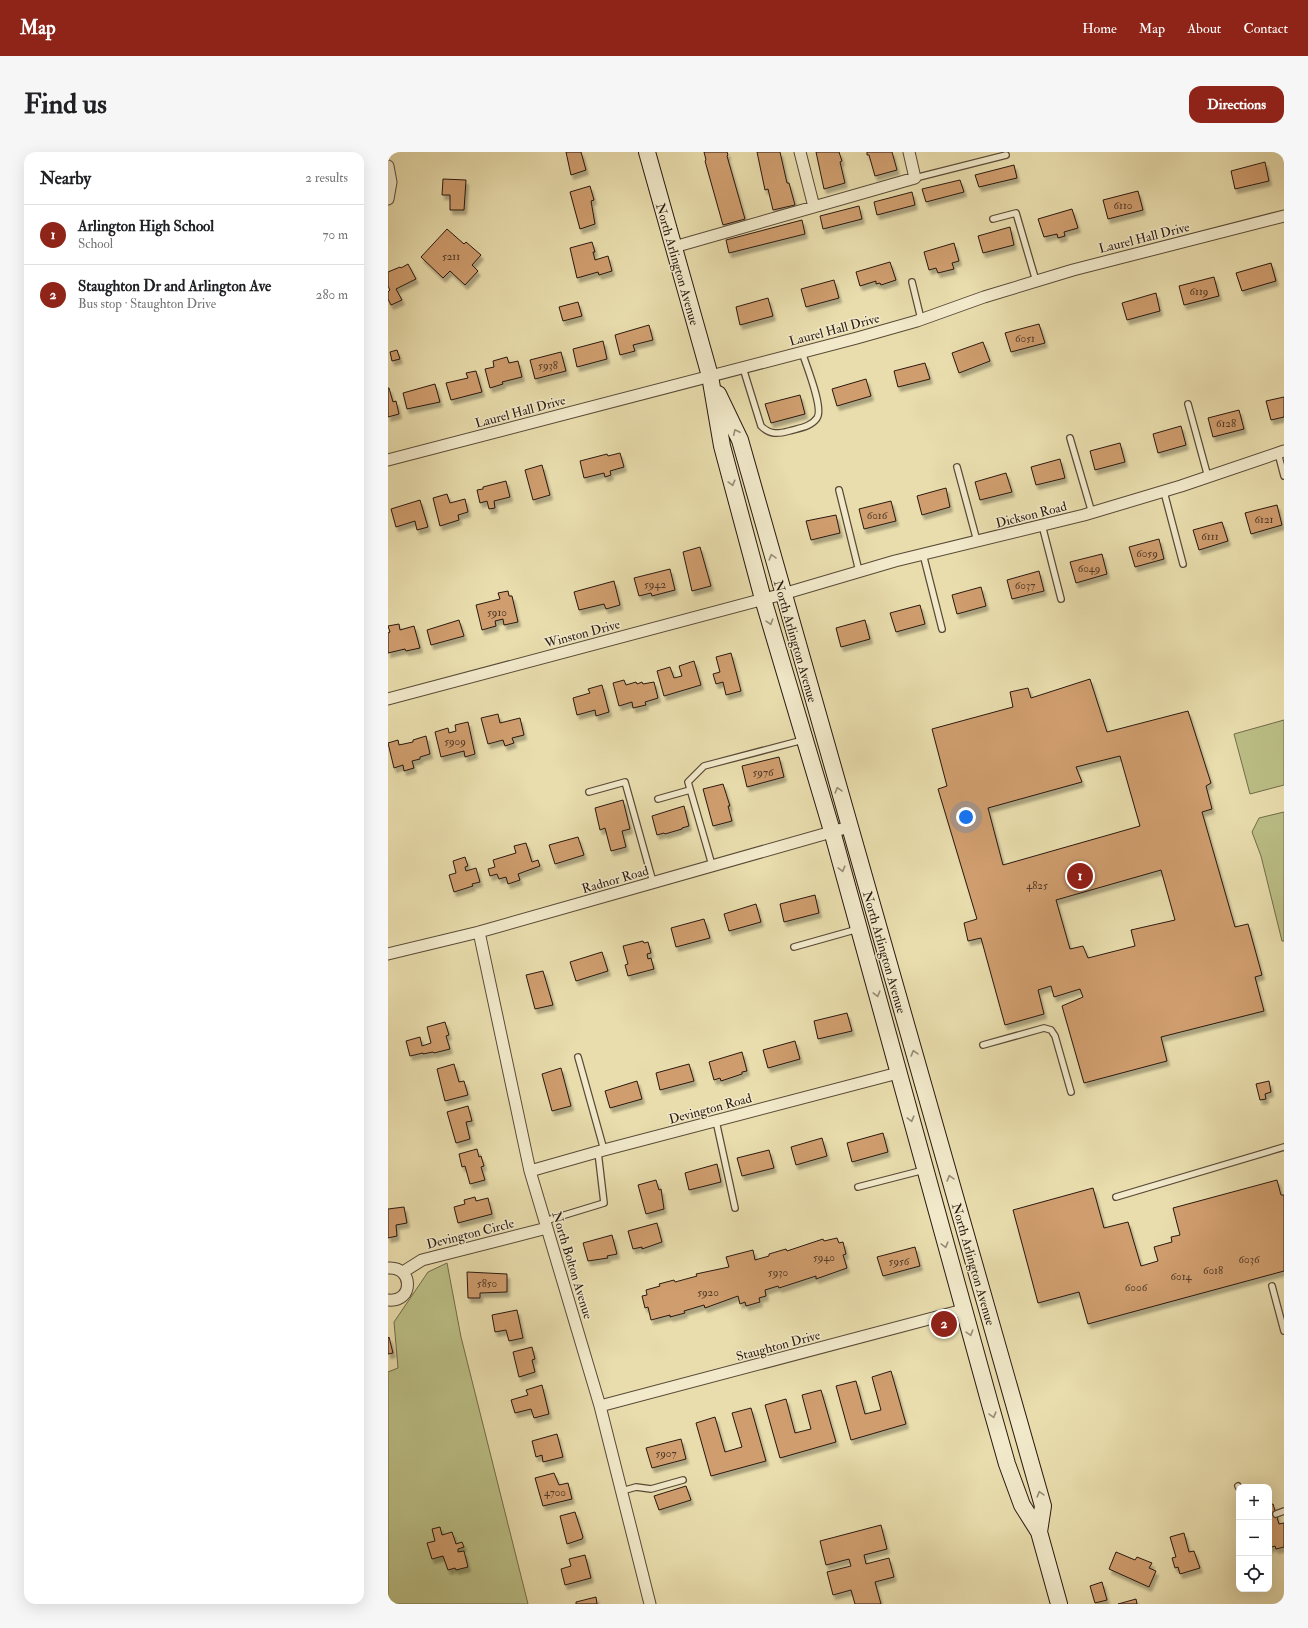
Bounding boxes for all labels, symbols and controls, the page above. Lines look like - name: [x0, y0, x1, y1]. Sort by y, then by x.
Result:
- text: Map: [20, 16, 56, 40]
- text: Home: [1082, 20, 1117, 37]
- text: Map: [1139, 20, 1165, 37]
- text: About: [1187, 20, 1221, 37]
- text: Contact: [1243, 20, 1288, 37]
- button: Directions: [1189, 86, 1284, 123]
- text: Find us: [24, 87, 107, 122]
- text: Nearby: [40, 168, 91, 189]
- text: 2 results: [305, 170, 348, 186]
- house number: 6110: [1114, 199, 1133, 212]
- street label: North Arlington Avenue: [652, 201, 702, 328]
- text: Arlington High School: [78, 217, 214, 236]
- street label: Laurel Hall Drive: [1097, 219, 1192, 257]
- text: 1: [51, 227, 55, 243]
- text: 70 m: [323, 227, 348, 243]
- text: School: [78, 236, 113, 252]
- house number: 5211: [442, 250, 460, 263]
- text: Staughton Dr and Arlington Ave: [78, 277, 271, 296]
- house number: 6119: [1190, 285, 1208, 298]
- text: 2: [50, 287, 56, 303]
- text: 280 m: [316, 287, 348, 303]
- text: Bus stop · Staughton Drive: [78, 296, 216, 312]
- street label: Laurel Hall Drive: [787, 310, 882, 350]
- house number: 6051: [1015, 332, 1035, 345]
- house number: 5938: [538, 359, 558, 372]
- street label: Laurel Hall Drive: [473, 392, 568, 432]
- house number: 6128: [1216, 417, 1236, 430]
- one-way arrow: [733, 429, 741, 436]
- one-way arrow: [727, 480, 735, 486]
- street label: Dickson Road: [994, 498, 1069, 532]
- house number: 6016: [867, 509, 889, 522]
- house number: 6121: [1255, 513, 1274, 526]
- house number: 6111: [1201, 530, 1219, 543]
- house number: 6059: [1136, 547, 1158, 560]
- one-way arrow: [768, 553, 777, 560]
- house number: 6049: [1078, 562, 1100, 575]
- house number: 5942: [644, 578, 666, 591]
- street label: North Arlington Avenue: [770, 578, 820, 705]
- house number: 6037: [1015, 579, 1035, 592]
- house number: 5910: [487, 606, 507, 619]
- street label: Winston Drive: [542, 616, 622, 652]
- one-way arrow: [765, 618, 774, 625]
- house number: 5909: [444, 735, 466, 748]
- house number: 5976: [752, 766, 775, 779]
- one-way arrow: [834, 786, 843, 793]
- your location: [956, 807, 976, 827]
- pin: 1: [1067, 861, 1093, 891]
- street label: Radnor Road: [580, 863, 651, 897]
- one-way arrow: [837, 865, 846, 872]
- house number: 4825: [1026, 879, 1048, 892]
- street label: North Arlington Avenue: [859, 889, 909, 1016]
- one-way arrow: [872, 991, 880, 997]
- one-way arrow: [910, 1050, 919, 1057]
- street label: Devington Road: [667, 1090, 754, 1128]
- one-way arrow: [906, 1116, 915, 1123]
- one-way arrow: [946, 1175, 955, 1182]
- street label: North Arlington Avenue: [948, 1201, 998, 1328]
- street label: North Bolton Avenue: [548, 1210, 596, 1322]
- street label: Devington Circle: [425, 1215, 516, 1253]
- one-way arrow: [940, 1241, 949, 1248]
- house number: 5940: [813, 1251, 835, 1264]
- house number: 6036: [1239, 1253, 1261, 1266]
- house number: 5956: [889, 1255, 911, 1268]
- house number: 6018: [1203, 1264, 1223, 1277]
- house number: 5930: [768, 1266, 789, 1279]
- house number: 6014: [1171, 1270, 1193, 1283]
- house number: 5850: [477, 1277, 498, 1290]
- house number: 6006: [1125, 1281, 1149, 1294]
- house number: 5920: [697, 1286, 719, 1299]
- pin: 2: [931, 1309, 957, 1339]
- street label: Staughton Drive: [735, 1327, 823, 1365]
- one-way arrow: [965, 1330, 974, 1337]
- one-way arrow: [988, 1411, 997, 1418]
- house number: 5907: [655, 1447, 677, 1460]
- map controls: [1236, 1484, 1272, 1592]
- button: +: [1236, 1484, 1272, 1520]
- house number: 4700: [544, 1486, 566, 1499]
- one-way arrow: [1036, 1491, 1044, 1497]
- button: −: [1236, 1520, 1272, 1556]
- button: locate: [1236, 1556, 1272, 1592]

